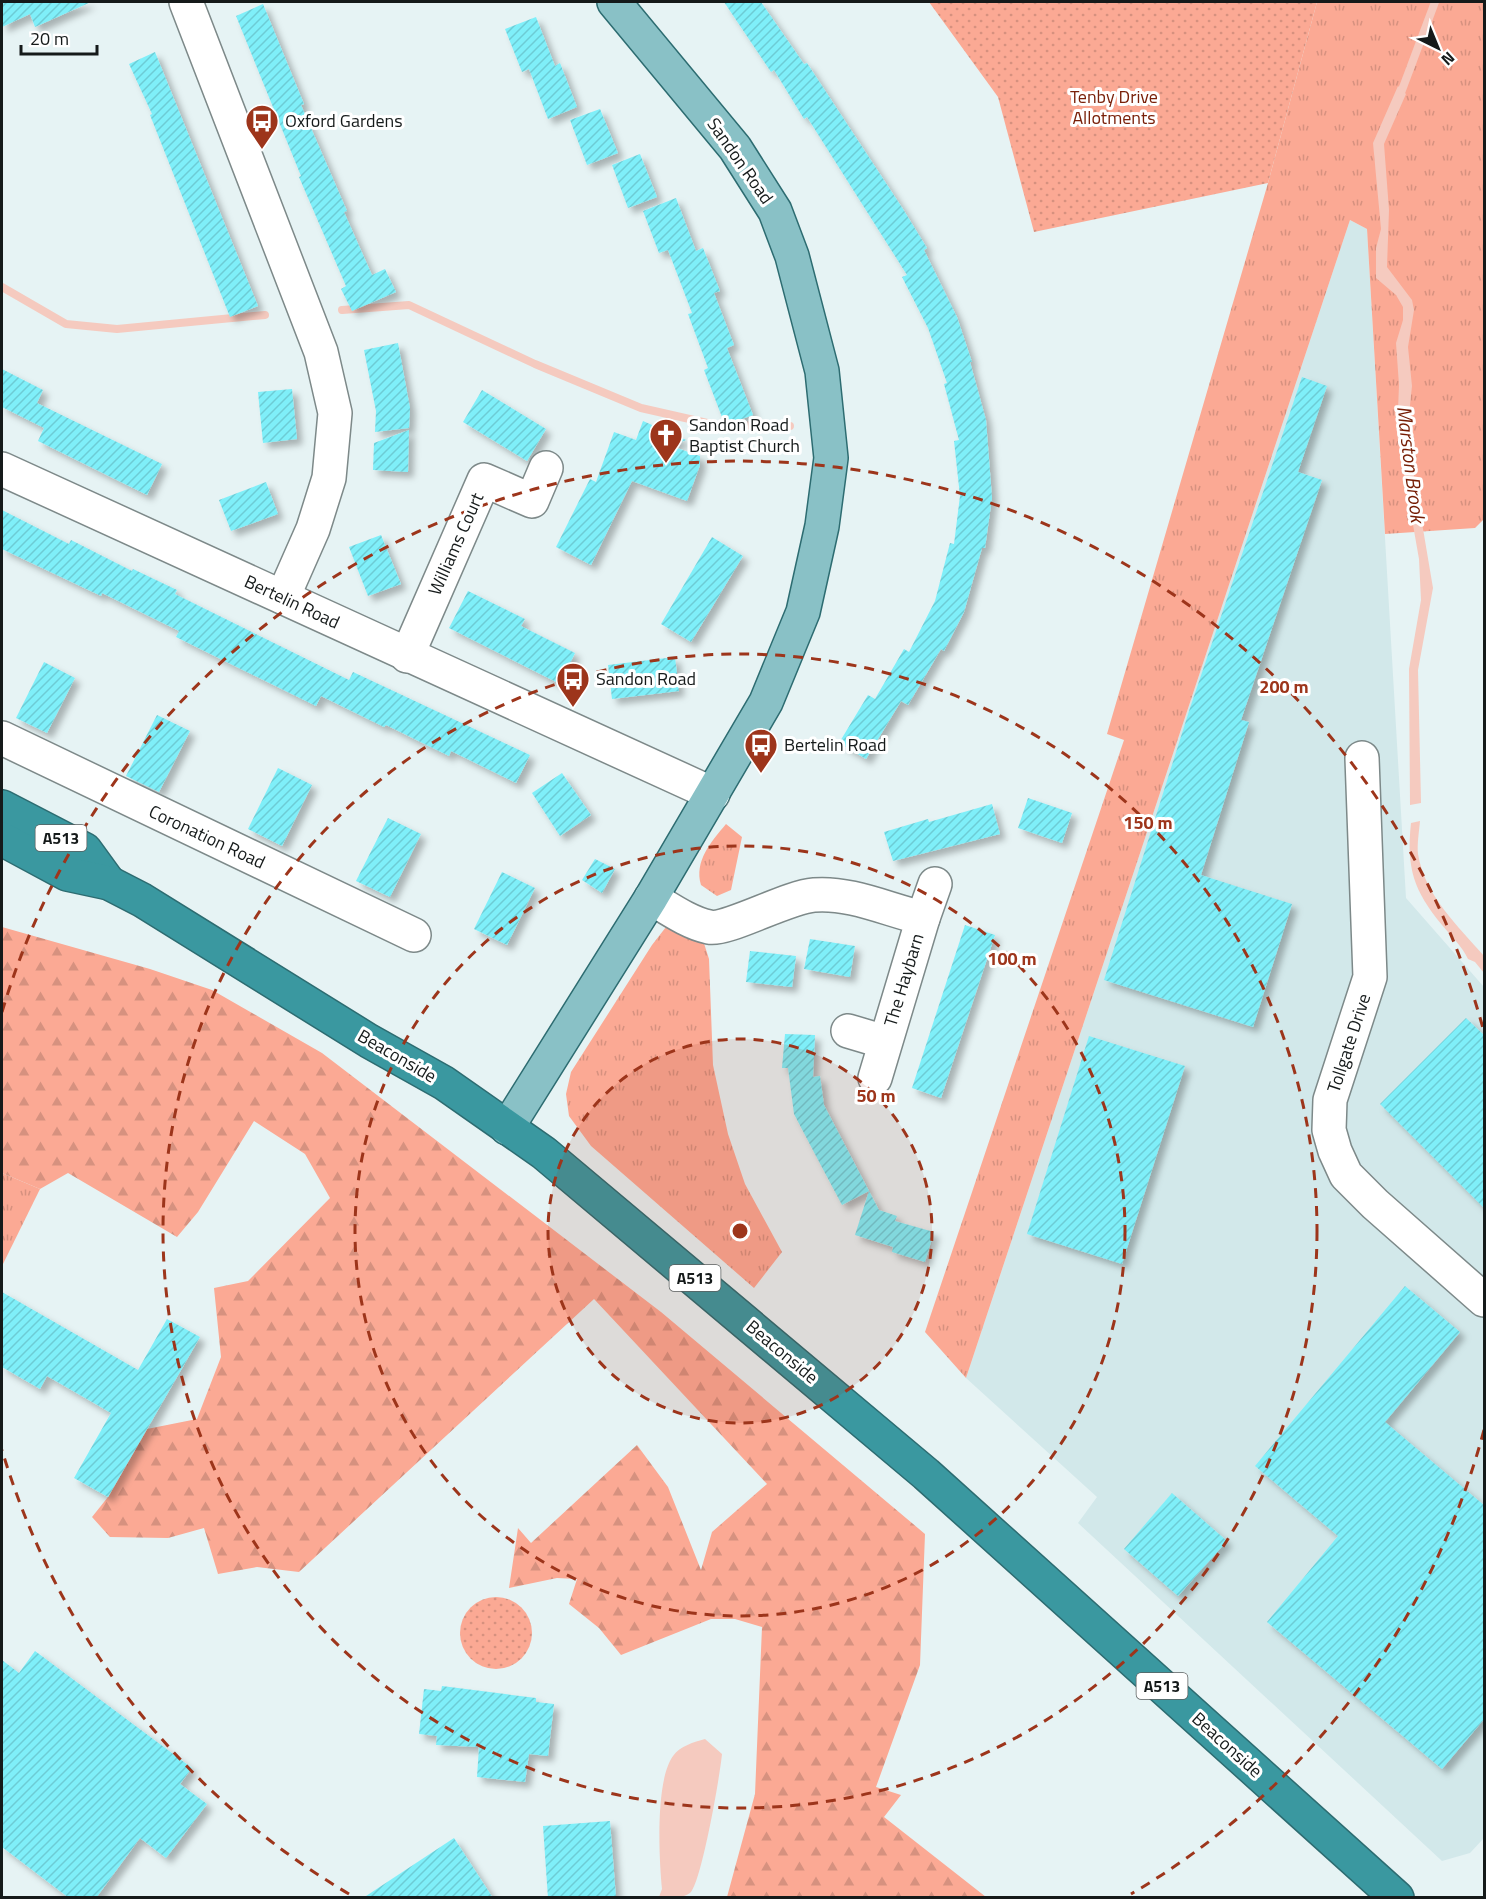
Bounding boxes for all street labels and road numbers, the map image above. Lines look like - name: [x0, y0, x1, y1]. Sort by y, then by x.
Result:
- street label: Sandon Road: [701, 112, 780, 209]
- street label: Williams Court: [421, 488, 490, 599]
- street label: Bertelin Road: [240, 568, 344, 635]
- street label: Coronation Road: [145, 798, 270, 875]
- road number: A513: [36, 825, 86, 851]
- street label: The Haybarn: [877, 930, 931, 1030]
- street label: Tollgate Drive: [1320, 990, 1377, 1096]
- street label: Beaconside: [353, 1022, 442, 1089]
- road number: A513: [670, 1265, 720, 1291]
- street label: Beaconside: [740, 1313, 824, 1390]
- road number: A513: [1136, 1673, 1188, 1699]
- street label: Beaconside: [1186, 1705, 1269, 1784]

